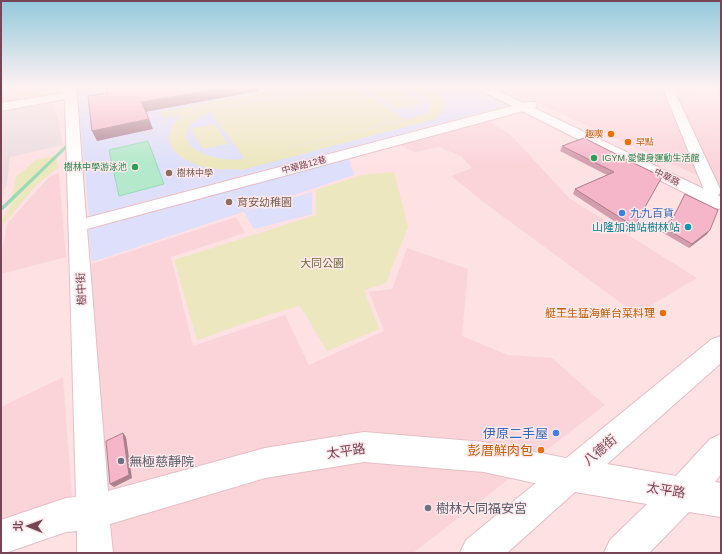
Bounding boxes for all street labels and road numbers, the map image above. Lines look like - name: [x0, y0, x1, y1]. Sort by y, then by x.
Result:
- street label: 中華路12巷: [280, 154, 328, 176]
- street label: 中華路: [653, 167, 681, 187]
- street label: 樹中街: [74, 272, 88, 306]
- street label: 八德街: [580, 432, 620, 468]
- street label: 太平路: [326, 441, 366, 461]
- street label: 太平路: [646, 480, 686, 500]

